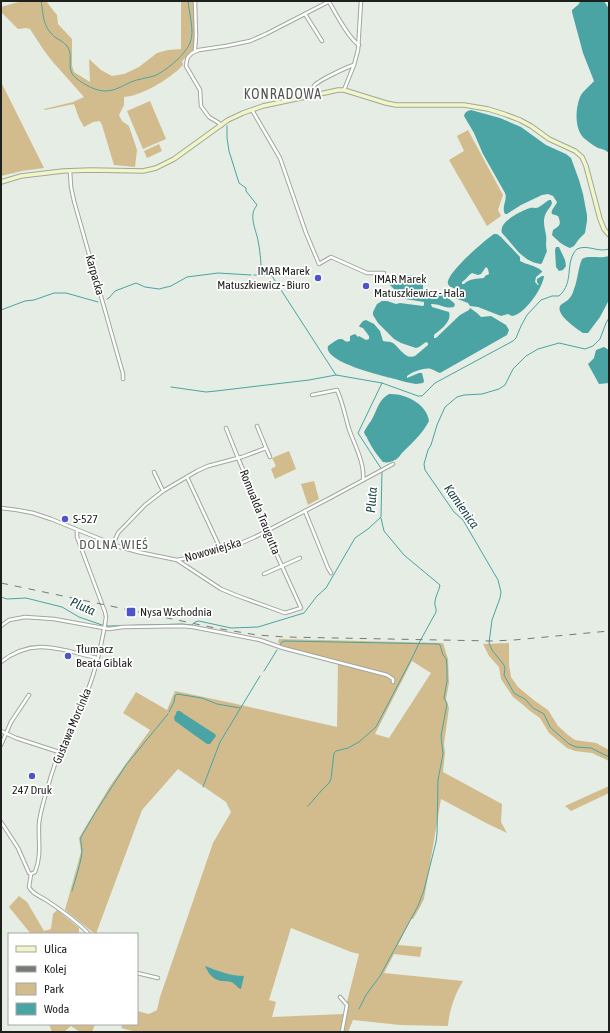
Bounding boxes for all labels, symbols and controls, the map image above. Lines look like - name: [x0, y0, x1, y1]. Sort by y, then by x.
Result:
- district label: KONRADOWA: [244, 86, 322, 102]
- street label: Karpacka: [83, 253, 107, 297]
- place label: IMAR Marek Matuszkiewicz - Biuro: [217, 264, 311, 292]
- place label: IMAR Marek Matuszkiewicz - Hala: [374, 272, 465, 300]
- marker: IMAR Marek Matuszkiewicz - Biuro: [313, 273, 323, 283]
- marker: IMAR Marek Matuszkiewicz - Hala: [361, 281, 371, 291]
- street label: Romualda Traugutta: [237, 468, 283, 556]
- water label: Kamienica: [441, 481, 482, 531]
- water label: Pluta: [363, 487, 380, 513]
- place label: S-527: [73, 512, 98, 526]
- marker: S-527: [60, 514, 70, 524]
- street label: Nowowiejska: [183, 535, 243, 565]
- district label: DOLNA WIEŚ: [79, 537, 149, 552]
- water label: Pluta: [68, 594, 98, 619]
- place label: Nysa Wschodnia: [140, 605, 212, 619]
- marker: Nysa Wschodnia: [125, 606, 137, 618]
- place label: Tłumacz Beata Giblak: [76, 642, 133, 670]
- marker: Tłumacz Beata Giblak: [63, 651, 73, 661]
- street label: Gustawa Morcinka: [50, 686, 94, 766]
- marker: 247 Druk: [27, 771, 37, 781]
- place label: 247 Druk: [12, 783, 53, 797]
- legend: [8, 933, 138, 1025]
- text: Ulica: [44, 942, 67, 956]
- text: Kolej: [44, 962, 67, 976]
- text: Park: [44, 982, 65, 996]
- text: Woda: [44, 1002, 69, 1016]

